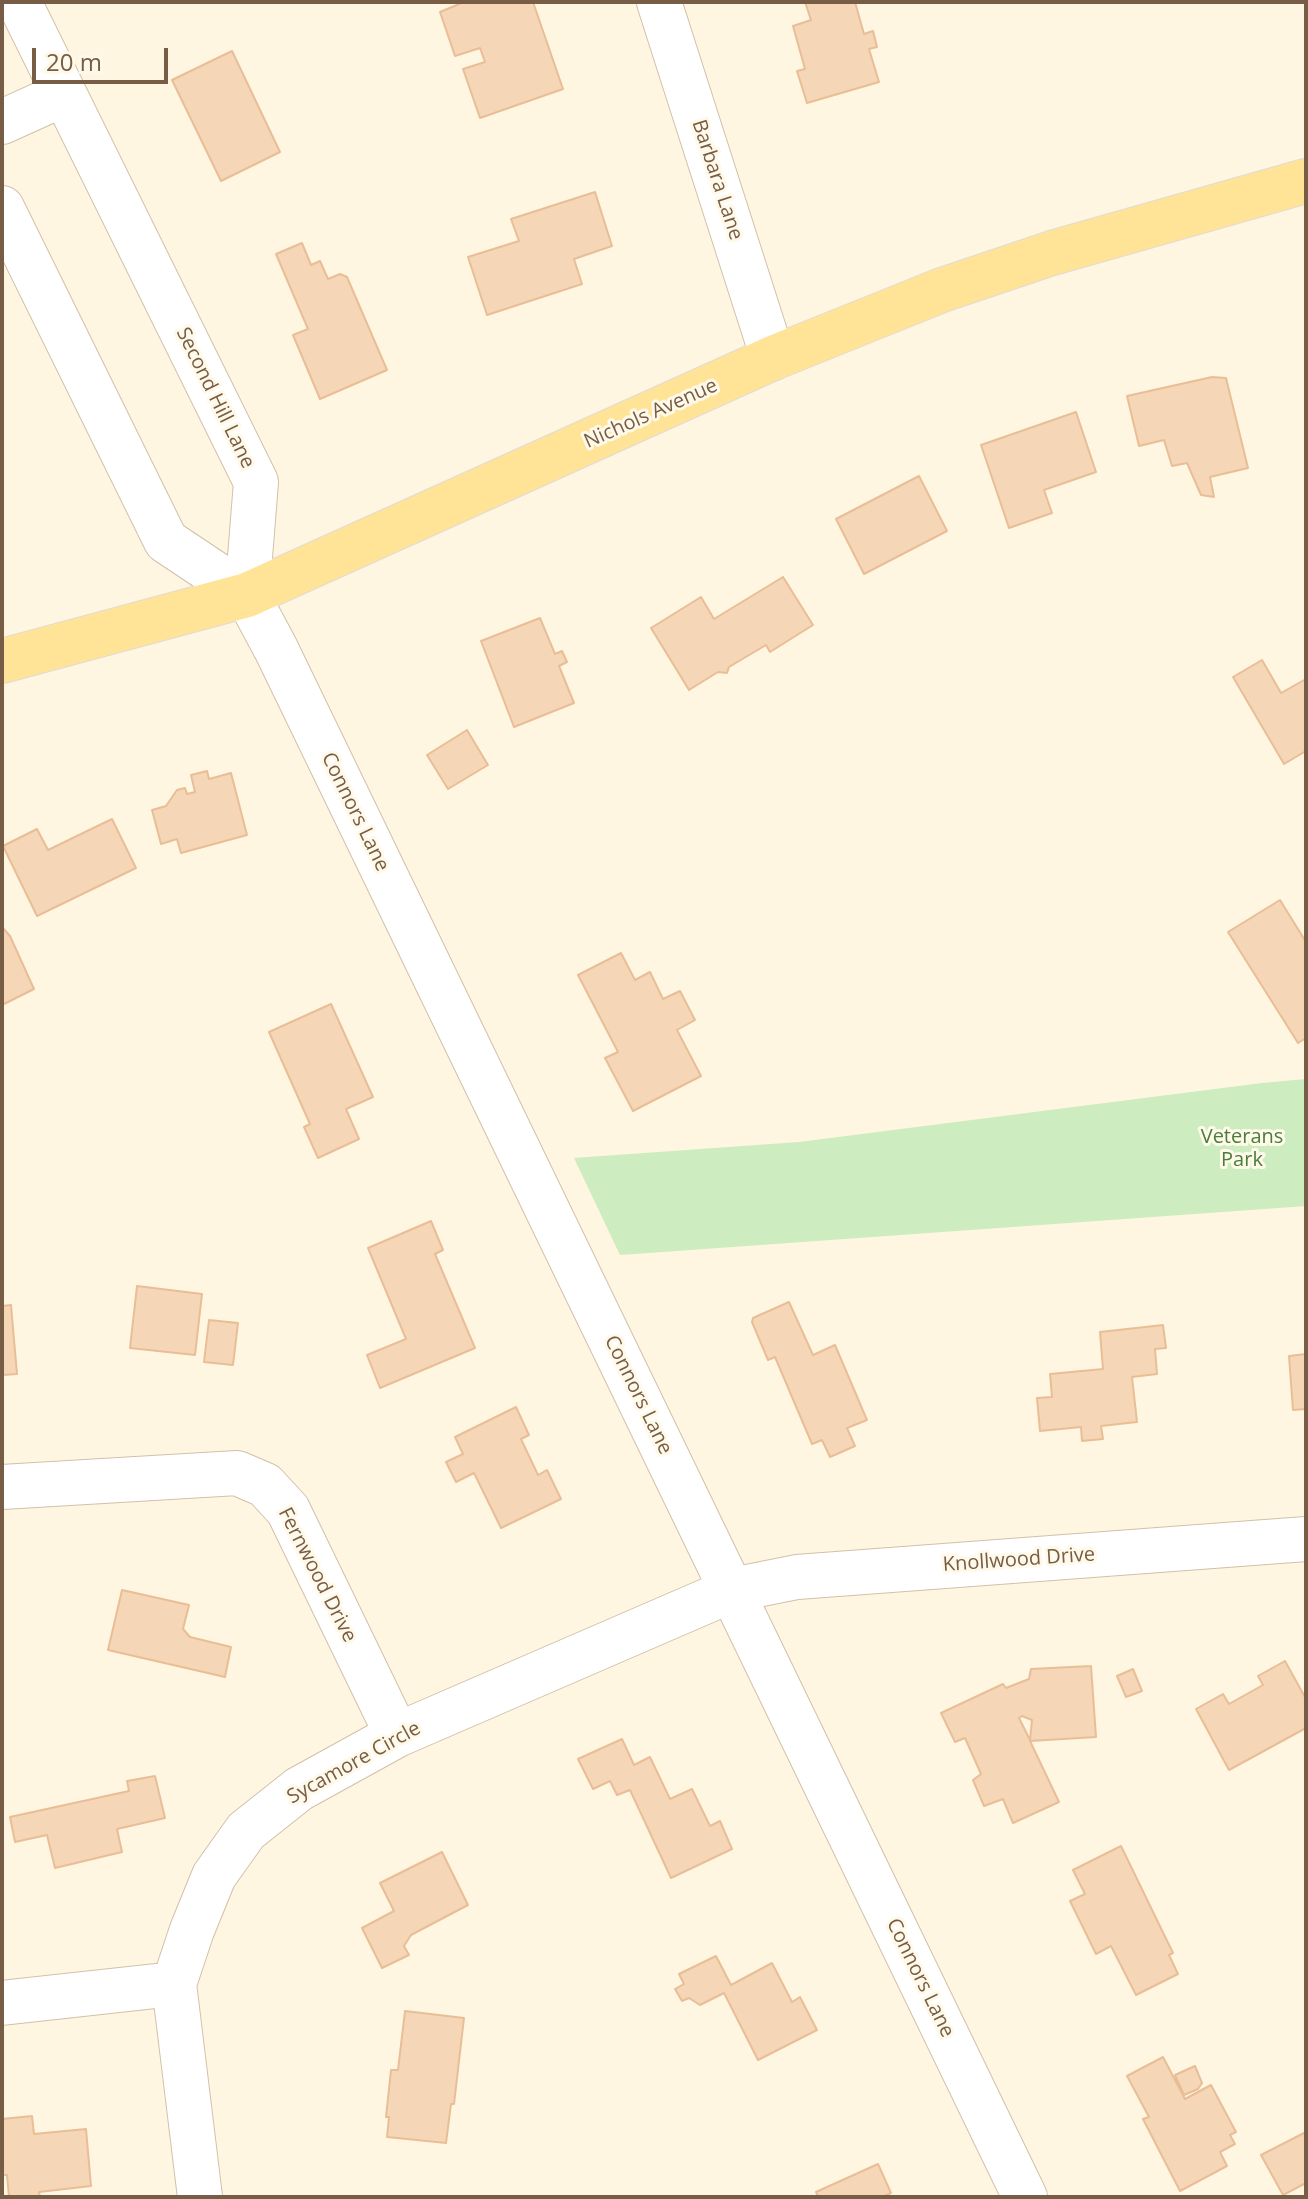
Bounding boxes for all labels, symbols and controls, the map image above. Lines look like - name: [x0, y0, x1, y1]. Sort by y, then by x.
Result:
- scale bar: [36, 32, 172, 82]
- text: 20 m: [46, 45, 102, 78]
- street label: Barbara Lane: [686, 117, 748, 243]
- street label: Second Hill Lane: [171, 324, 259, 472]
- street label: Nichols Avenue: [581, 374, 721, 454]
- street label: Connors Lane: [316, 749, 394, 875]
- park label: Veterans Park: [1201, 1125, 1283, 1172]
- street label: Connors Lane: [599, 1332, 677, 1458]
- street label: Fernwood Drive: [273, 1504, 361, 1646]
- street label: Knollwood Drive: [942, 1543, 1096, 1577]
- street label: Sycamore Circle: [283, 1717, 425, 1809]
- street label: Connors Lane: [881, 1915, 959, 2041]

